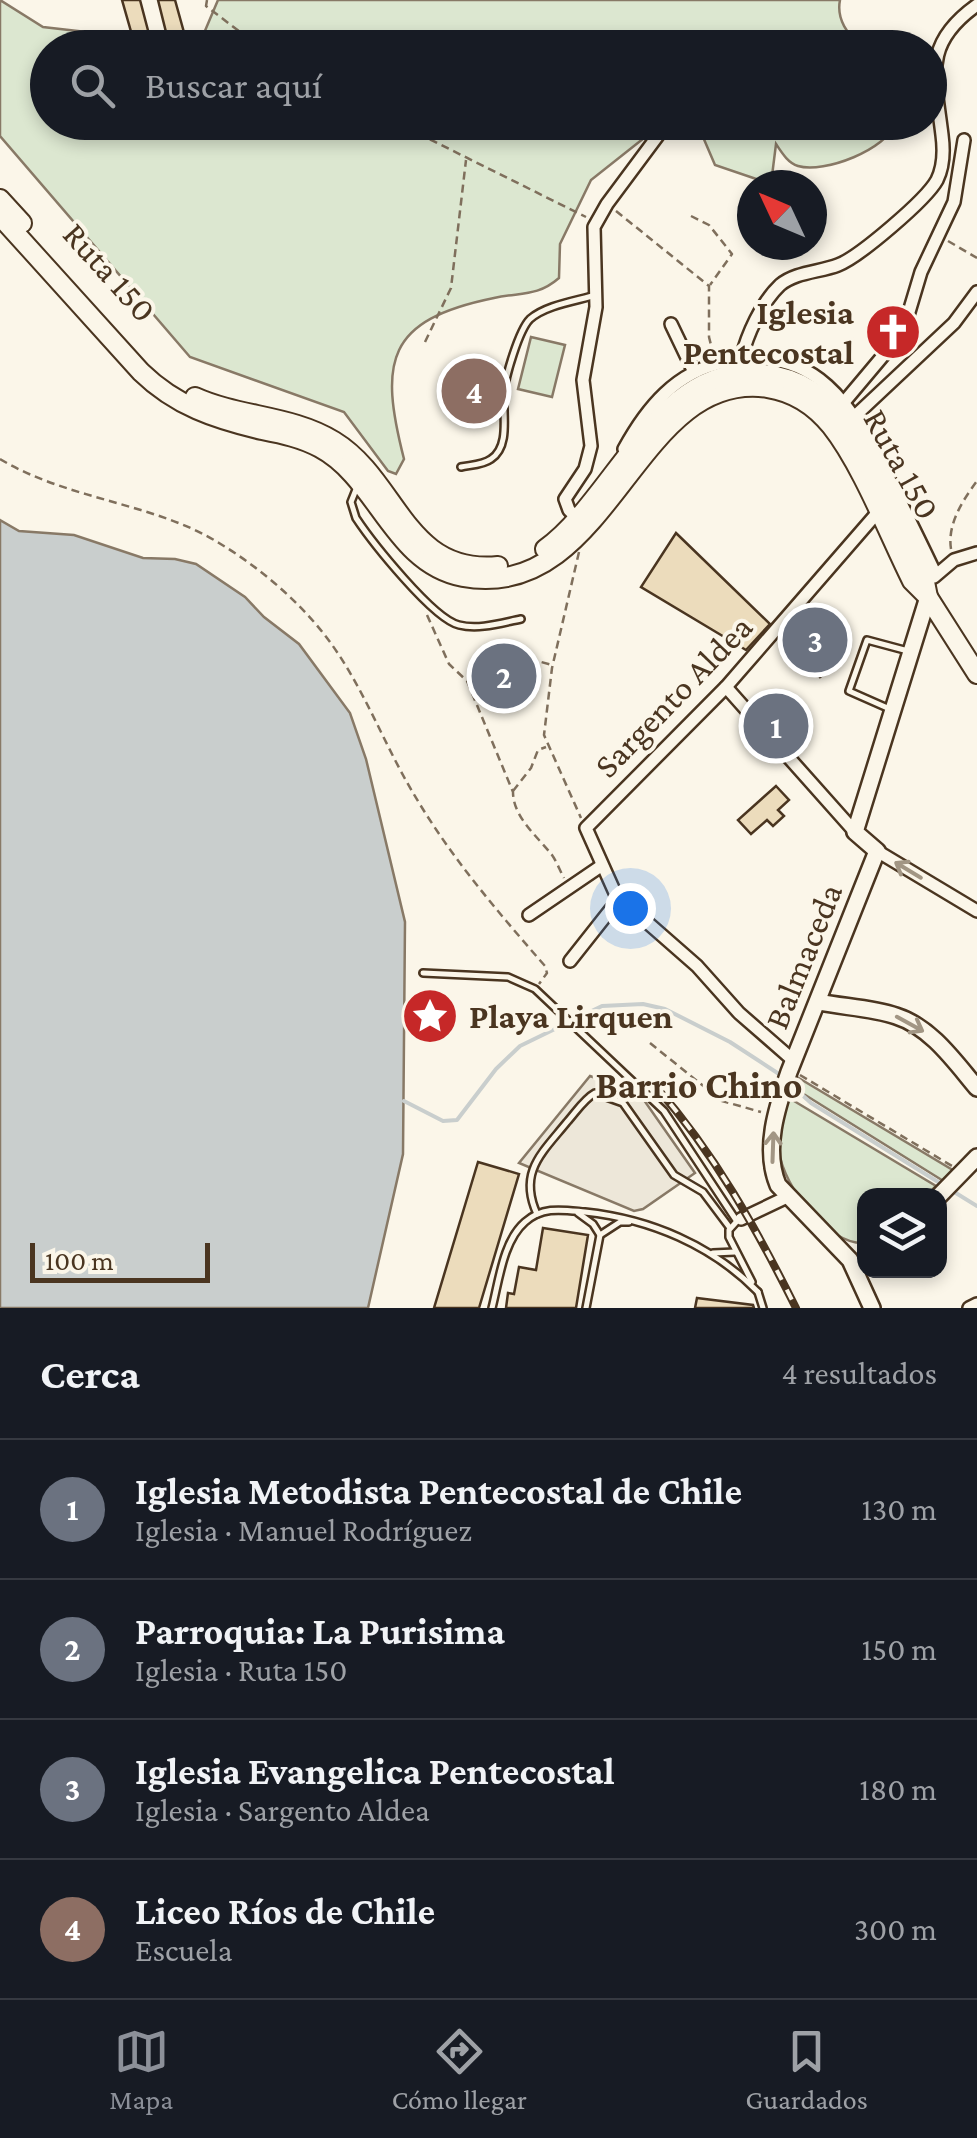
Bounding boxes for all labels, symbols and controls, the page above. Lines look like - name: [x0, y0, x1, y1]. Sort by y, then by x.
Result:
- search box: [30, 30, 947, 140]
- icon: search: [65, 58, 120, 113]
- text: Buscar aquí: [145, 64, 322, 106]
- north arrow: [737, 170, 827, 260]
- street label: Ruta 150: [55, 215, 164, 330]
- place label: Iglesia Pentecostal: [683, 293, 854, 372]
- church icon: Iglesia Pentecostal: [863, 302, 923, 362]
- pin: 4: [442, 354, 506, 428]
- street label: Ruta 150: [856, 402, 948, 526]
- pin: 3: [782, 602, 848, 678]
- street label: Sargento Aldea: [586, 607, 760, 785]
- pin: 2: [472, 638, 536, 714]
- pin: 1: [744, 688, 808, 764]
- one-way arrow: [894, 860, 923, 880]
- street label: Balmaceda: [757, 878, 850, 1035]
- your location: [605, 883, 656, 934]
- place icon: Playa Lirquen: [400, 986, 460, 1046]
- place label: Playa Lirquen: [469, 997, 673, 1036]
- one-way arrow: [895, 1014, 924, 1034]
- district label: Barrio Chino: [596, 1064, 802, 1106]
- one-way arrow: [763, 1132, 782, 1164]
- map controls: [857, 1188, 947, 1278]
- button: layers: [857, 1188, 947, 1278]
- scale bar: [30, 1238, 210, 1282]
- text: 100 m: [45, 1245, 114, 1276]
- text: Cerca: [40, 1350, 140, 1397]
- text: 4 resultados: [781, 1355, 937, 1391]
- text: Iglesia Metodista Pentecostal de Chile: [135, 1470, 742, 1512]
- text: 1: [67, 1491, 78, 1527]
- text: 130 m: [861, 1491, 937, 1527]
- text: Iglesia · Manuel Rodríguez: [135, 1512, 472, 1548]
- text: Parroquia: La Purisima: [135, 1610, 505, 1652]
- text: 2: [64, 1631, 81, 1667]
- text: 150 m: [861, 1631, 937, 1667]
- text: Iglesia · Ruta 150: [135, 1652, 347, 1688]
- text: Iglesia Evangelica Pentecostal: [135, 1750, 615, 1792]
- text: 3: [65, 1771, 80, 1807]
- text: 180 m: [859, 1771, 937, 1807]
- text: Iglesia · Sargento Aldea: [135, 1792, 430, 1828]
- text: Liceo Ríos de Chile: [135, 1890, 435, 1932]
- text: 4: [64, 1911, 81, 1947]
- text: 300 m: [854, 1911, 937, 1947]
- text: Escuela: [135, 1932, 232, 1968]
- tab: Mapa: [109, 2024, 173, 2115]
- tab: Cómo llegar: [392, 2024, 527, 2115]
- tab: Guardados: [746, 2024, 868, 2115]

